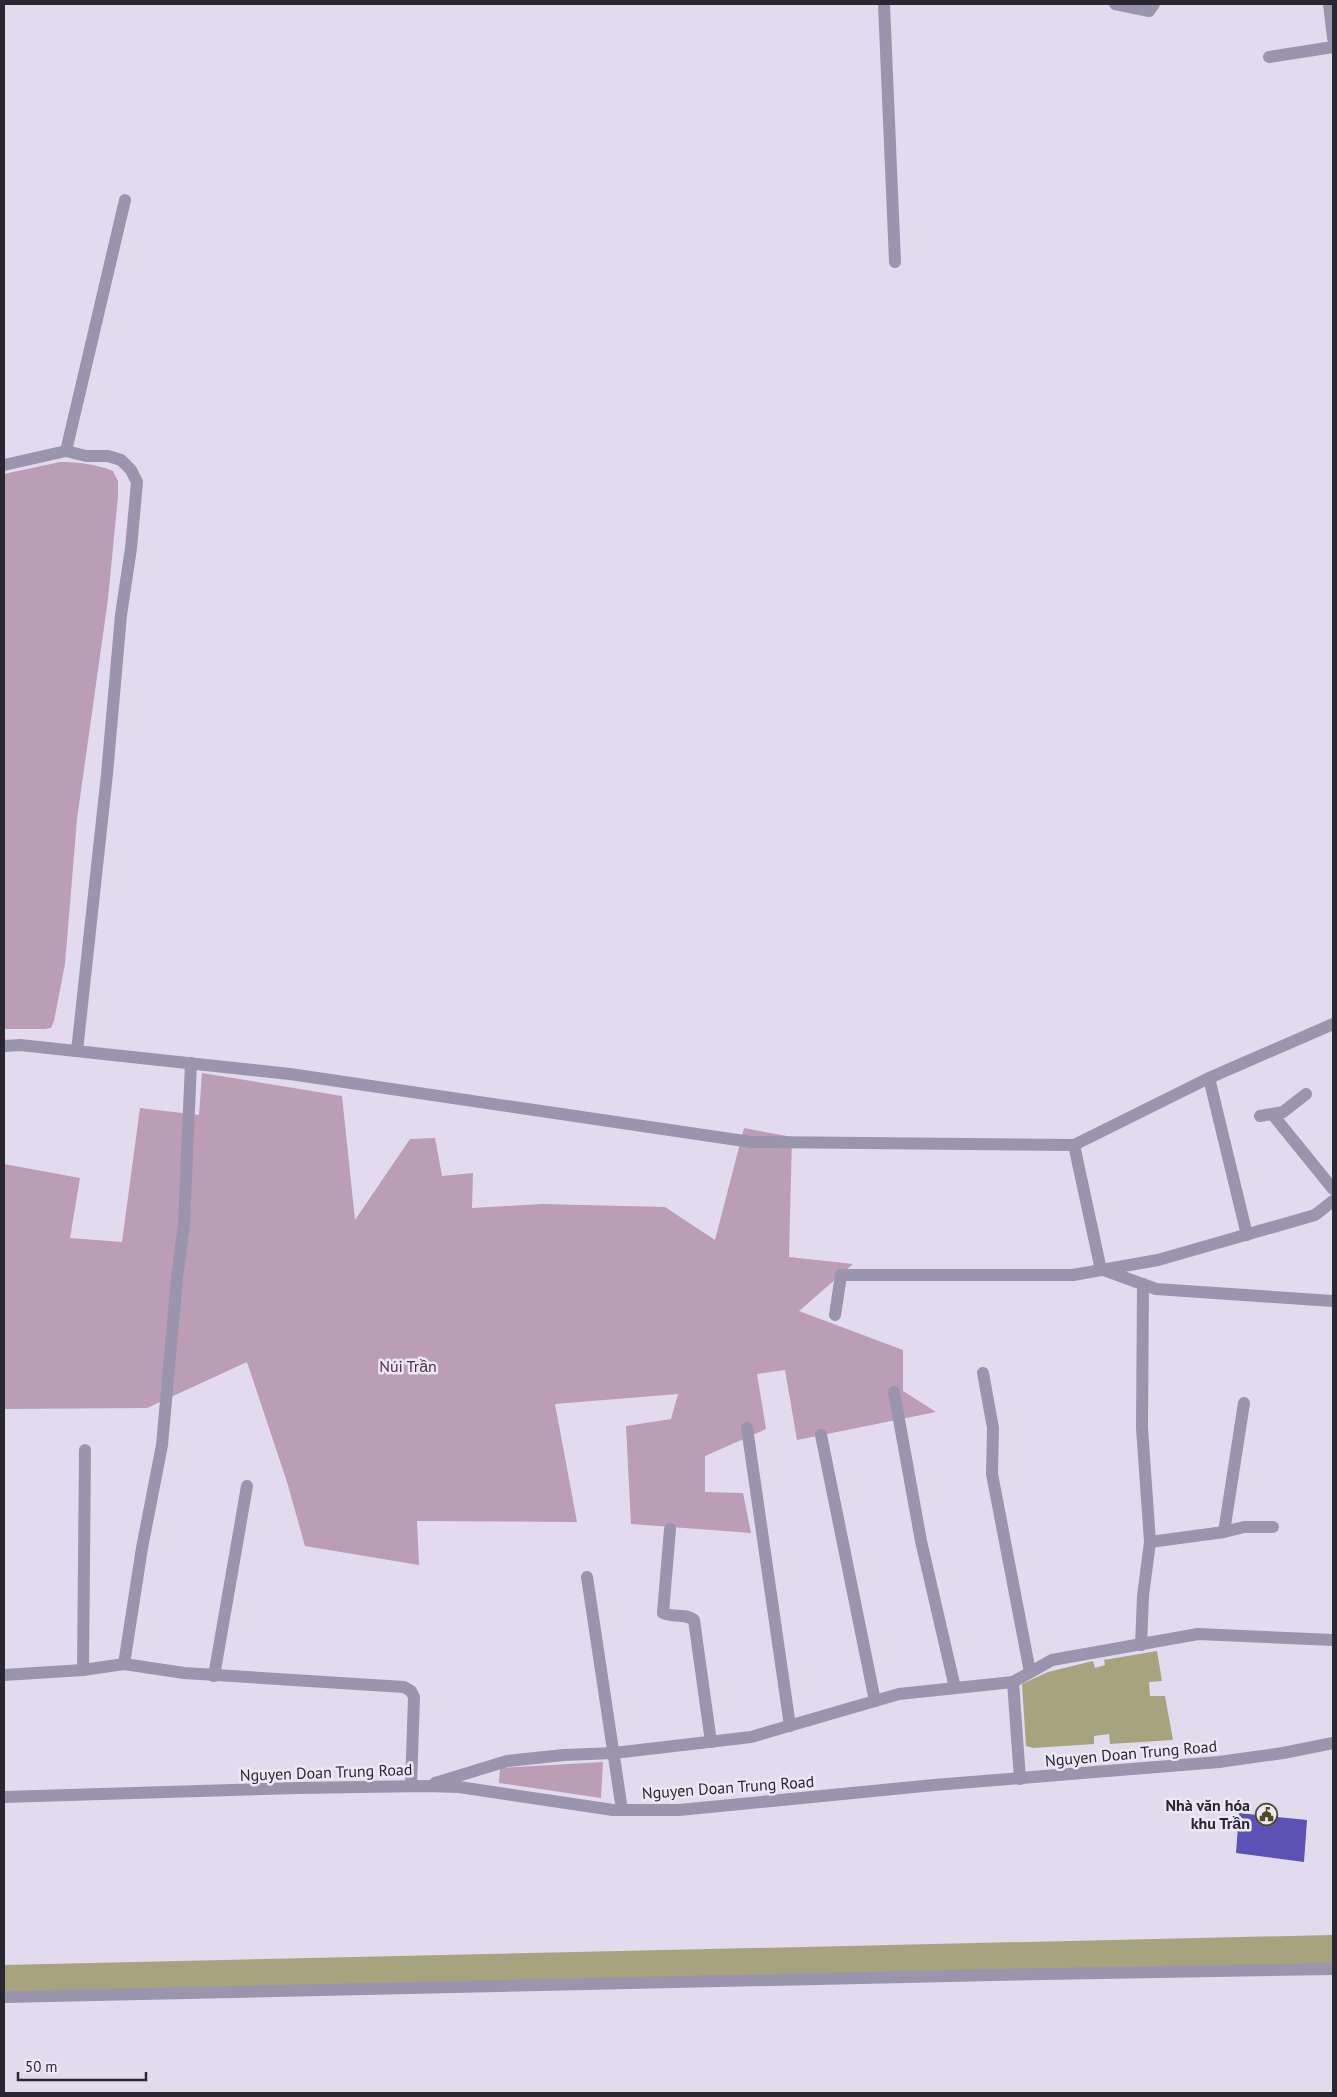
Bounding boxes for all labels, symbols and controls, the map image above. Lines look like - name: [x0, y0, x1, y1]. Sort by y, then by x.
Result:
- park label: Núi Trần: [379, 1356, 437, 1376]
- street label: Nguyen Doan Trung Road: [1044, 1736, 1218, 1770]
- street label: Nguyen Doan Trung Road: [239, 1759, 413, 1785]
- street label: Nguyen Doan Trung Road: [641, 1771, 815, 1803]
- place label: Nhà văn hóa khu Trần: [1166, 1795, 1250, 1833]
- public building icon: Nhà văn hóa khu Trần: [1254, 1802, 1278, 1826]
- scale bar: [18, 2050, 145, 2082]
- text: 50 m: [25, 2057, 58, 2076]

